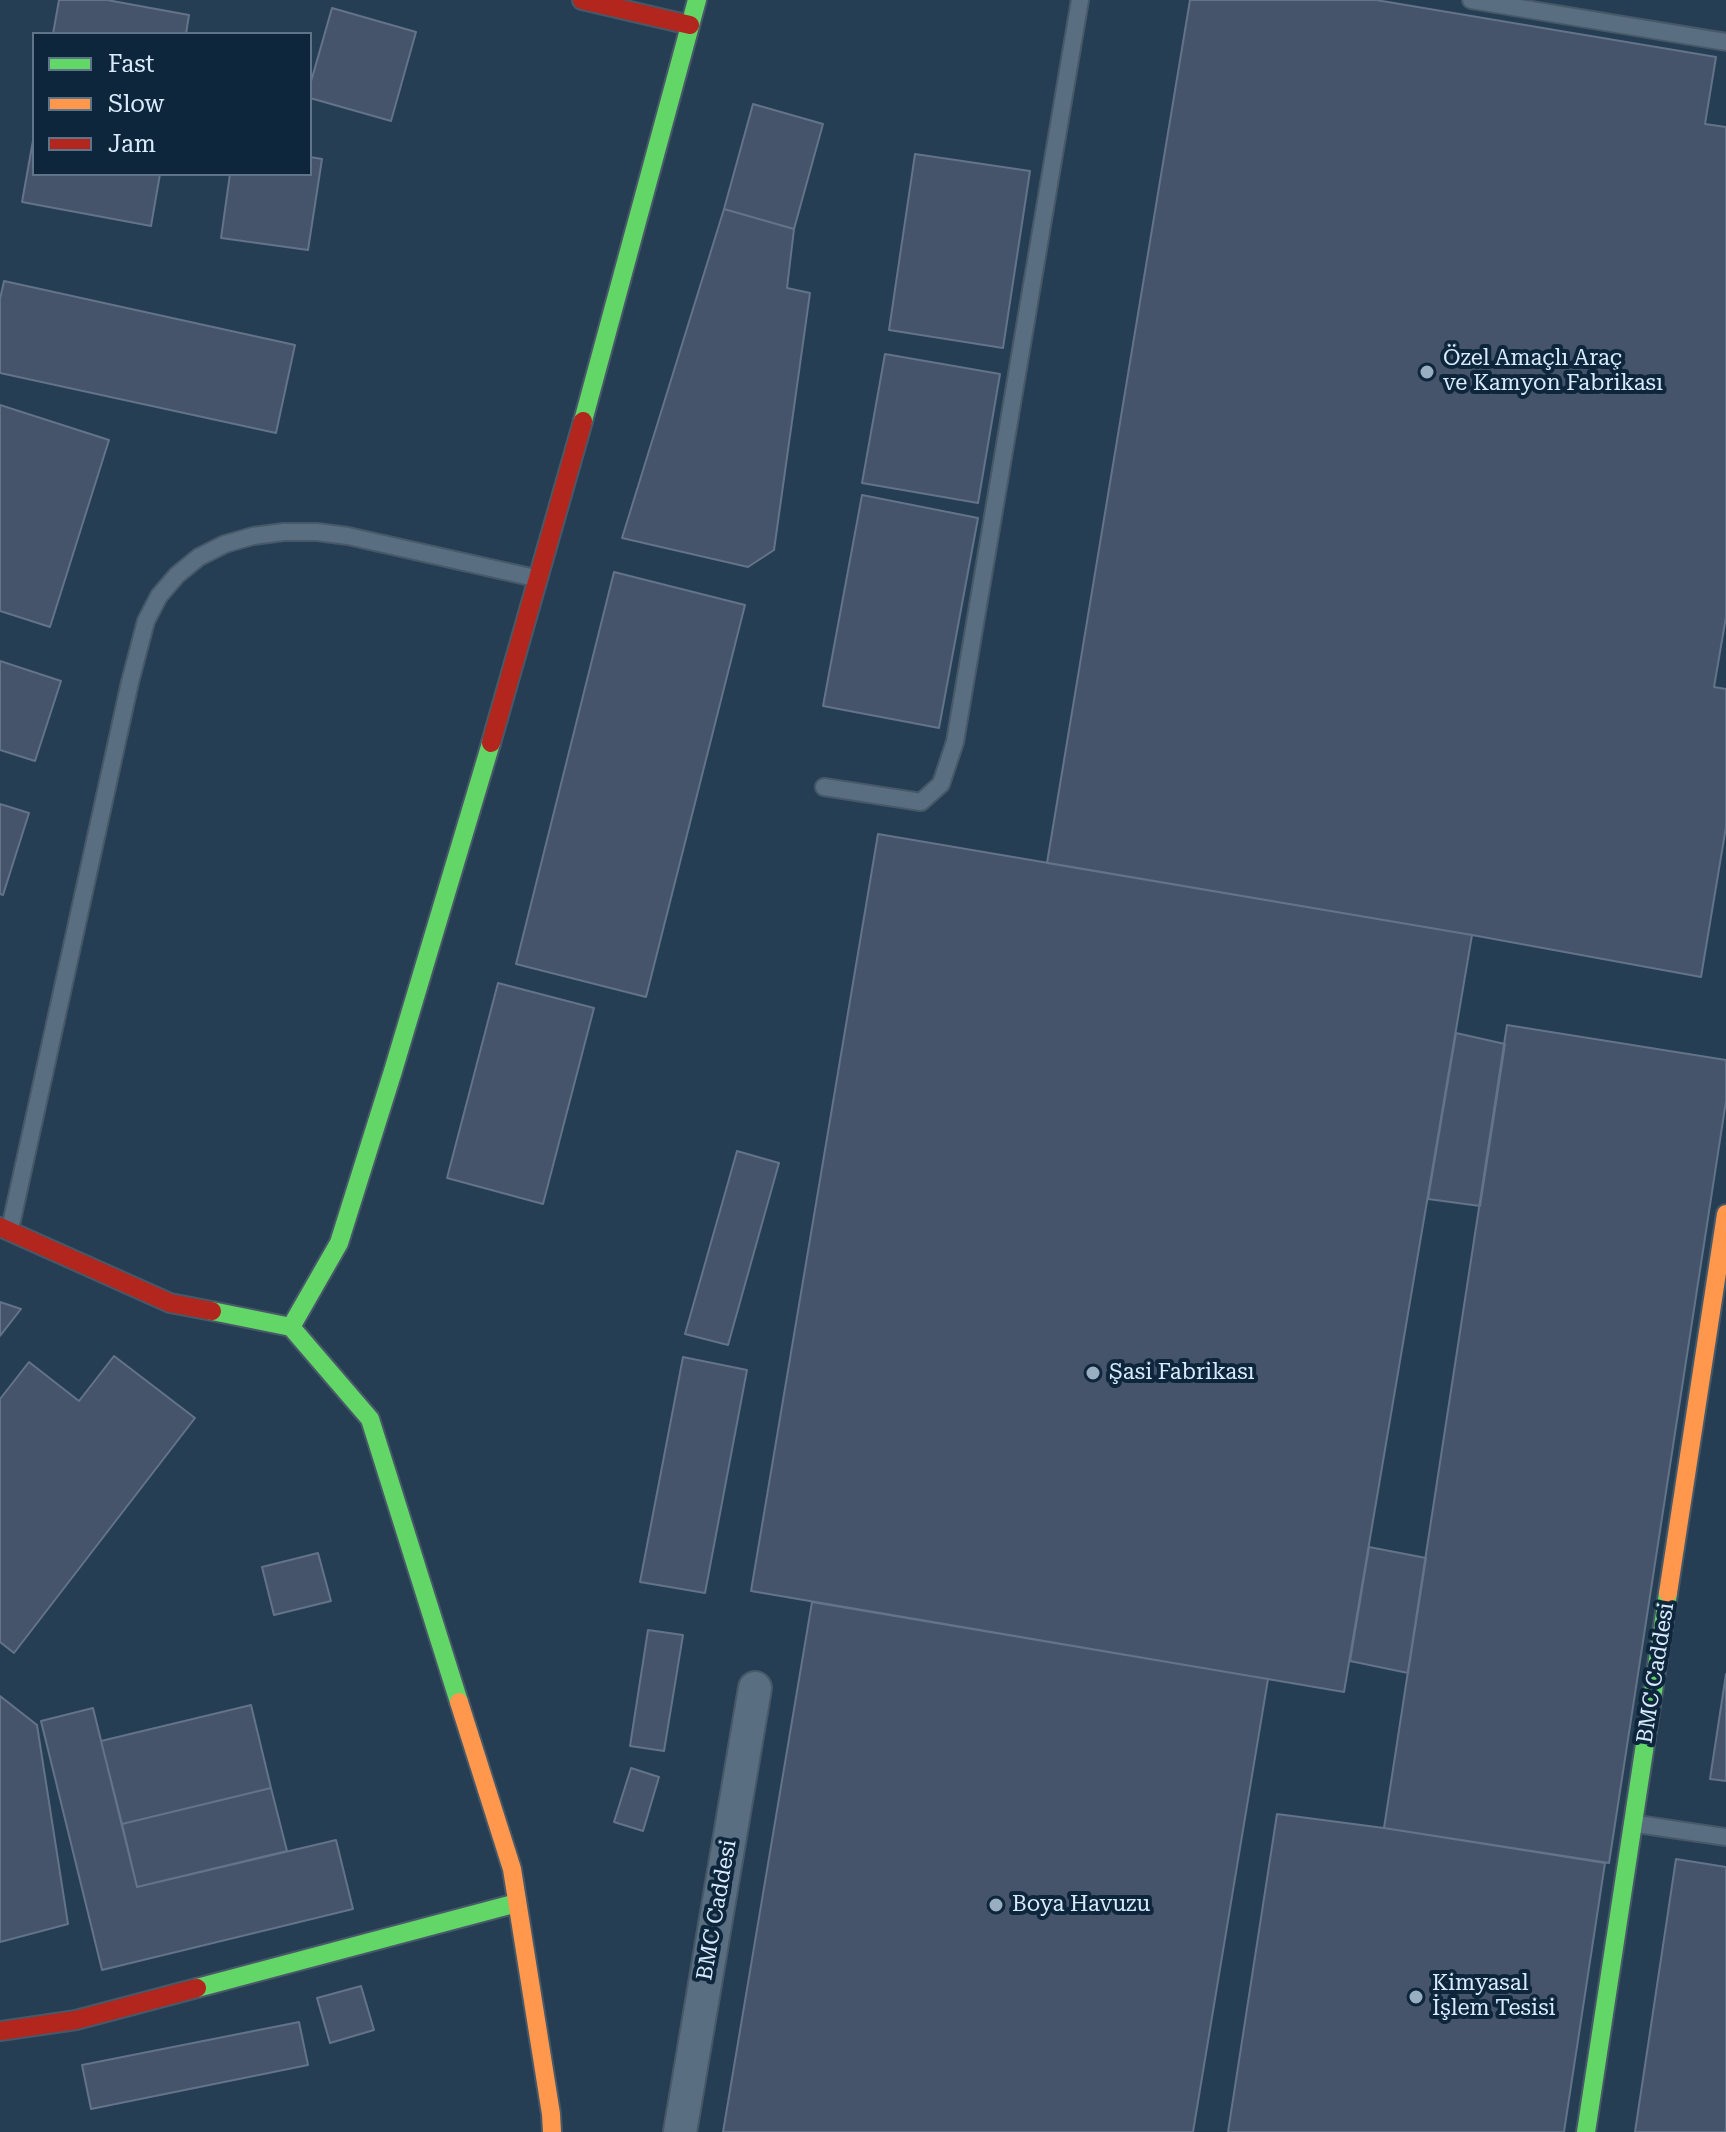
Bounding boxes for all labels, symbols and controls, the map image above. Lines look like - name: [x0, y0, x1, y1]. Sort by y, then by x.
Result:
- legend: [32, 32, 312, 176]
- text: Fast: [108, 50, 155, 78]
- text: Slow: [108, 90, 164, 118]
- text: Jam: [108, 130, 156, 158]
- place label: Özel Amaçlı Araç ve Kamyon Fabrikası: [1443, 346, 1663, 398]
- marker: Özel Amaçlı Araç ve Kamyon Fabrikası: [1418, 363, 1436, 381]
- place label: Şasi Fabrikası: [1109, 1360, 1255, 1386]
- marker: Şasi Fabrikası: [1084, 1364, 1102, 1382]
- street label: BMC Caddesi: [1632, 1601, 1680, 1745]
- street label: BMC Caddesi: [692, 1838, 742, 1982]
- place label: Boya Havuzu: [1012, 1892, 1150, 1918]
- marker: Boya Havuzu: [987, 1896, 1005, 1914]
- place label: Kimyasal İşlem Tesisi: [1432, 1971, 1556, 2022]
- marker: Kimyasal İşlem Tesisi: [1407, 1988, 1425, 2006]

